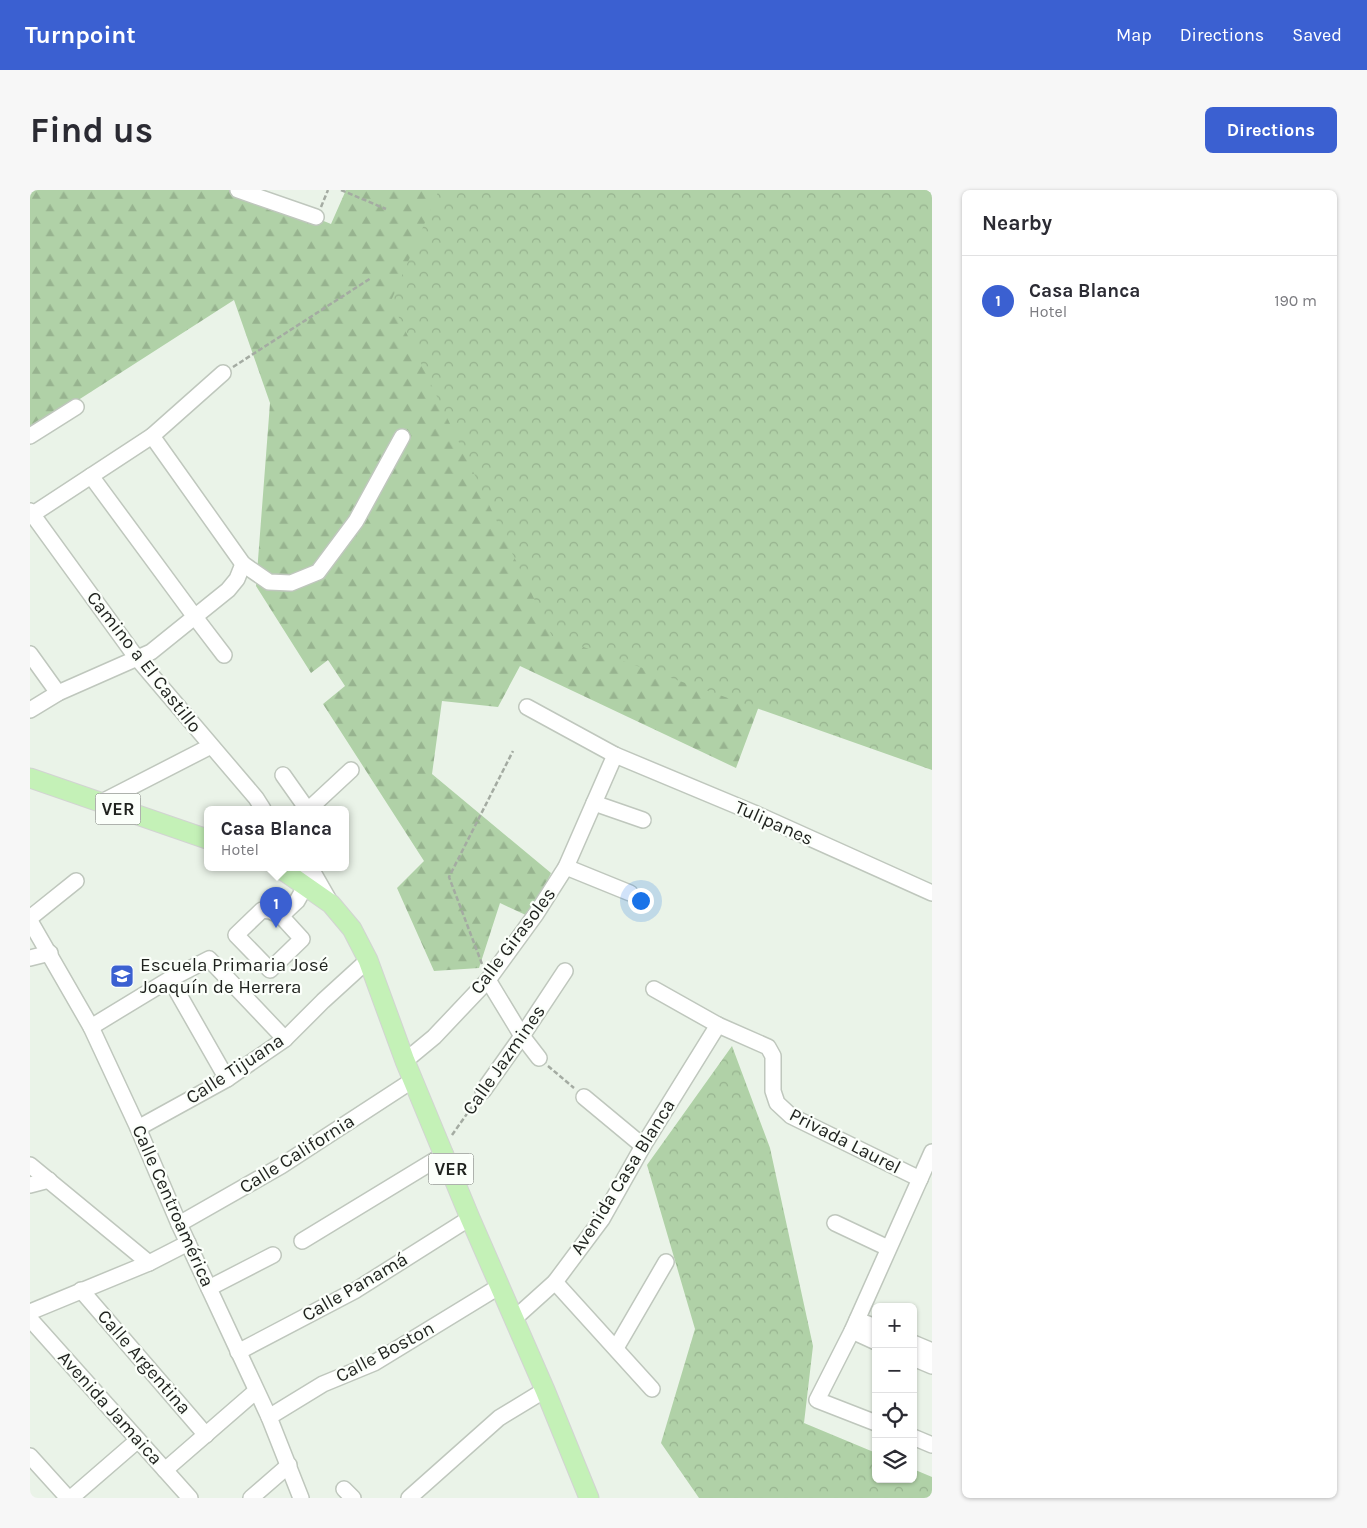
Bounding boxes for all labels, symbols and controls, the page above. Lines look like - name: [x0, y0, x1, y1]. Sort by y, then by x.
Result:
- text: Turnpoint: [25, 21, 136, 49]
- text: Map: [1116, 24, 1152, 46]
- text: Directions: [1180, 24, 1264, 46]
- text: Saved: [1292, 24, 1342, 46]
- button: Directions: [1205, 107, 1337, 153]
- text: Find us: [30, 110, 153, 151]
- text: Nearby: [982, 211, 1052, 235]
- text: Casa Blanca: [1029, 280, 1140, 302]
- text: 1: [995, 291, 1001, 310]
- text: 190 m: [1274, 291, 1317, 310]
- text: Hotel: [1029, 302, 1067, 321]
- street label: Camino a El Castillo: [82, 587, 206, 737]
- road number: VER: [96, 794, 140, 824]
- street label: Tulipanes: [731, 796, 817, 850]
- popup: [204, 806, 349, 871]
- text: Casa Blanca: [221, 818, 332, 840]
- text: Hotel: [221, 840, 259, 859]
- street label: Calle Girasoles: [466, 883, 560, 999]
- pin: 1: [260, 887, 292, 928]
- your location: [628, 888, 654, 914]
- place label: Escuela Primaria José Joaquín de Herrera: [140, 954, 329, 998]
- school or university icon: Escuela Primaria José Joaquín de Herrera: [109, 963, 135, 989]
- street label: Calle Jazmines: [458, 1001, 550, 1119]
- street label: Calle Tijuana: [182, 1029, 288, 1109]
- street label: Avenida Casa Blanca: [566, 1095, 680, 1259]
- street label: Privada Laurel: [786, 1103, 904, 1179]
- street label: Calle California: [235, 1110, 359, 1198]
- street label: Calle Centroamérica: [127, 1122, 219, 1290]
- road number: VER: [428, 1154, 474, 1184]
- street label: Calle Panamá: [298, 1248, 412, 1326]
- map controls: [872, 1303, 917, 1483]
- button: +: [872, 1303, 917, 1348]
- street label: Calle Argentina: [93, 1305, 195, 1419]
- street label: Calle Boston: [332, 1317, 438, 1387]
- street label: Avenida Jamaica: [53, 1347, 167, 1469]
- button: −: [872, 1348, 917, 1393]
- button: locate: [872, 1393, 917, 1438]
- button: layers: [872, 1438, 917, 1483]

